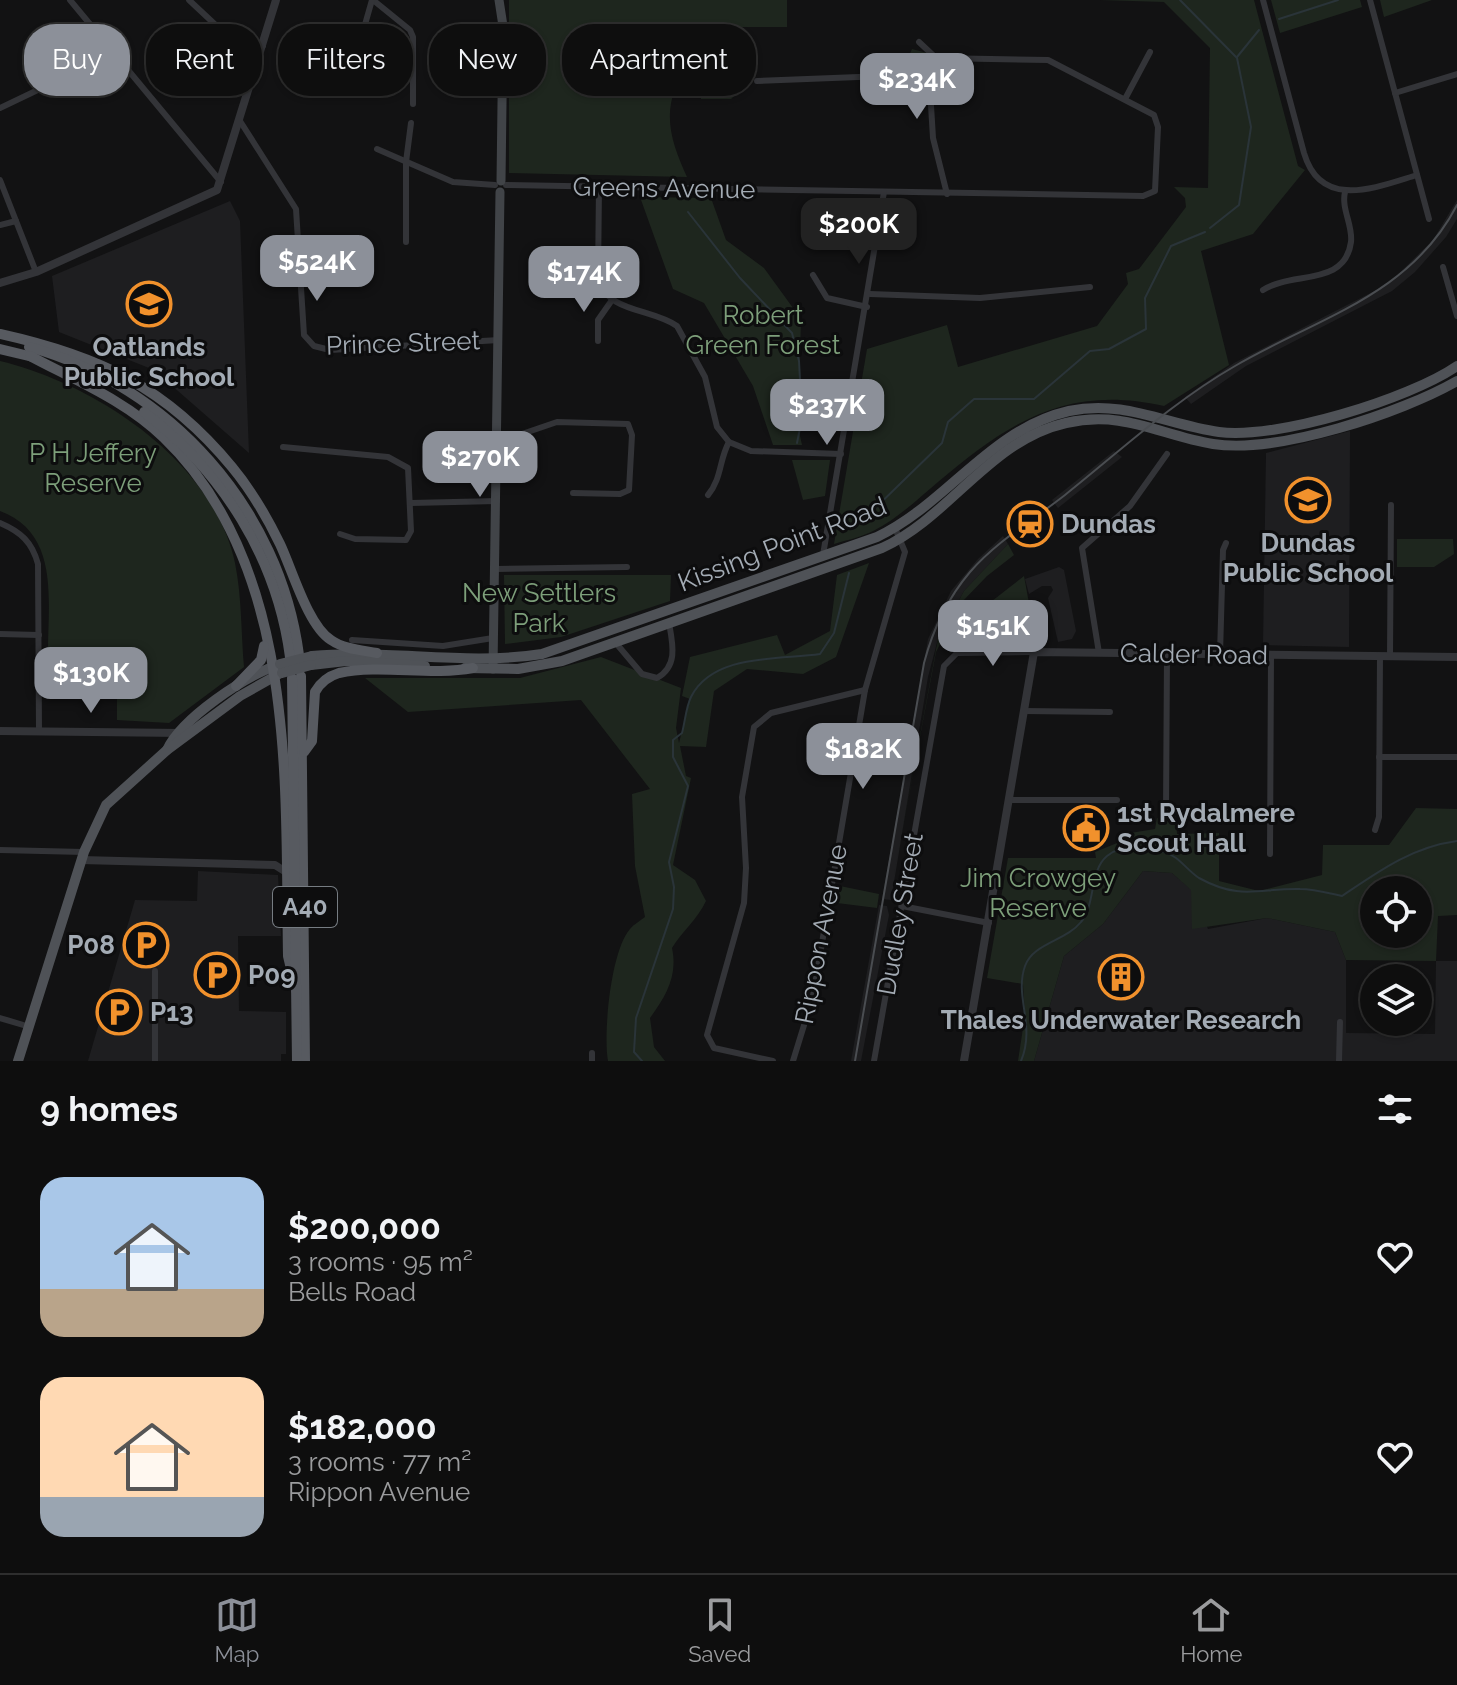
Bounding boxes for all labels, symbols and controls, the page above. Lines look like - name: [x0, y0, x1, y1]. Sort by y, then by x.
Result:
- chip: Buy: [24, 24, 130, 96]
- chip: Rent: [146, 24, 262, 96]
- chip: Filters: [278, 24, 413, 96]
- chip: New: [429, 24, 546, 96]
- chip: Apartment: [562, 24, 756, 96]
- pin: $234K: [861, 53, 973, 121]
- text: $234K: [878, 64, 956, 94]
- street label: Greens Avenue: [572, 171, 756, 205]
- pin: $200K: [803, 198, 915, 266]
- text: $200K: [819, 209, 899, 239]
- pin: $524K: [261, 235, 373, 303]
- text: $524K: [278, 246, 356, 276]
- pin: $174K: [528, 246, 640, 314]
- text: $174K: [546, 257, 622, 287]
- school or university icon: Oatlands Public School: [125, 280, 173, 328]
- park label: Robert Green Forest: [686, 300, 841, 360]
- street label: Prince Street: [325, 325, 481, 361]
- place label: Oatlands Public School: [64, 332, 235, 392]
- pin: $237K: [771, 379, 883, 447]
- text: $237K: [788, 390, 866, 420]
- pin: $270K: [424, 431, 536, 499]
- park label: P H Jeffery Reserve: [29, 438, 157, 498]
- text: $270K: [440, 442, 520, 472]
- school or university icon: Dundas Public School: [1284, 476, 1332, 524]
- street label: Kissing Point Road: [674, 490, 890, 598]
- station icon: Dundas: [1006, 500, 1054, 548]
- place label: Dundas: [1061, 509, 1156, 539]
- place label: Dundas Public School: [1223, 528, 1394, 588]
- park label: New Settlers Park: [462, 578, 616, 638]
- pin: $151K: [937, 600, 1049, 668]
- text: $151K: [956, 611, 1030, 641]
- street label: Calder Road: [1120, 638, 1268, 670]
- pin: $130K: [35, 647, 147, 715]
- text: $130K: [52, 658, 130, 688]
- pin: $182K: [807, 723, 919, 791]
- text: $182K: [824, 734, 902, 764]
- place label: 1st Rydalmere Scout Hall: [1117, 798, 1296, 858]
- public building icon: 1st Rydalmere Scout Hall: [1062, 804, 1110, 852]
- street label: Dudley Street: [871, 830, 929, 997]
- street label: Rippon Avenue: [789, 842, 853, 1026]
- park label: Jim Crowgey Reserve: [960, 863, 1116, 923]
- map controls: [1360, 876, 1432, 1036]
- button: locate: [1360, 876, 1432, 948]
- road number: A40: [273, 887, 337, 927]
- parking icon: P08: [122, 921, 170, 969]
- place label: P08: [67, 930, 115, 960]
- parking icon: P09: [193, 951, 241, 999]
- building icon: Thales Underwater Research: [1097, 953, 1145, 1001]
- place label: P09: [248, 960, 295, 990]
- button: layers: [1360, 964, 1432, 1036]
- parking icon: P13: [95, 988, 143, 1036]
- place label: P13: [150, 997, 194, 1027]
- place label: Thales Underwater Research: [941, 1005, 1301, 1035]
- icon: filters: [1373, 1087, 1417, 1131]
- text: 9 homes: [40, 1089, 178, 1129]
- text: $200,000: [288, 1207, 441, 1247]
- icon: home: [104, 1209, 200, 1305]
- icon: heart: [1373, 1235, 1417, 1279]
- text: 3 rooms · 95 m²: [288, 1247, 473, 1277]
- text: Bells Road: [288, 1277, 416, 1307]
- text: $182,000: [288, 1407, 437, 1447]
- icon: home: [104, 1409, 200, 1505]
- icon: heart: [1373, 1435, 1417, 1479]
- text: 3 rooms · 77 m²: [288, 1447, 471, 1477]
- text: Rippon Avenue: [288, 1477, 470, 1507]
- tab: Map: [215, 1593, 259, 1667]
- tab: Saved: [688, 1593, 751, 1667]
- tab: Home: [1180, 1593, 1242, 1667]

